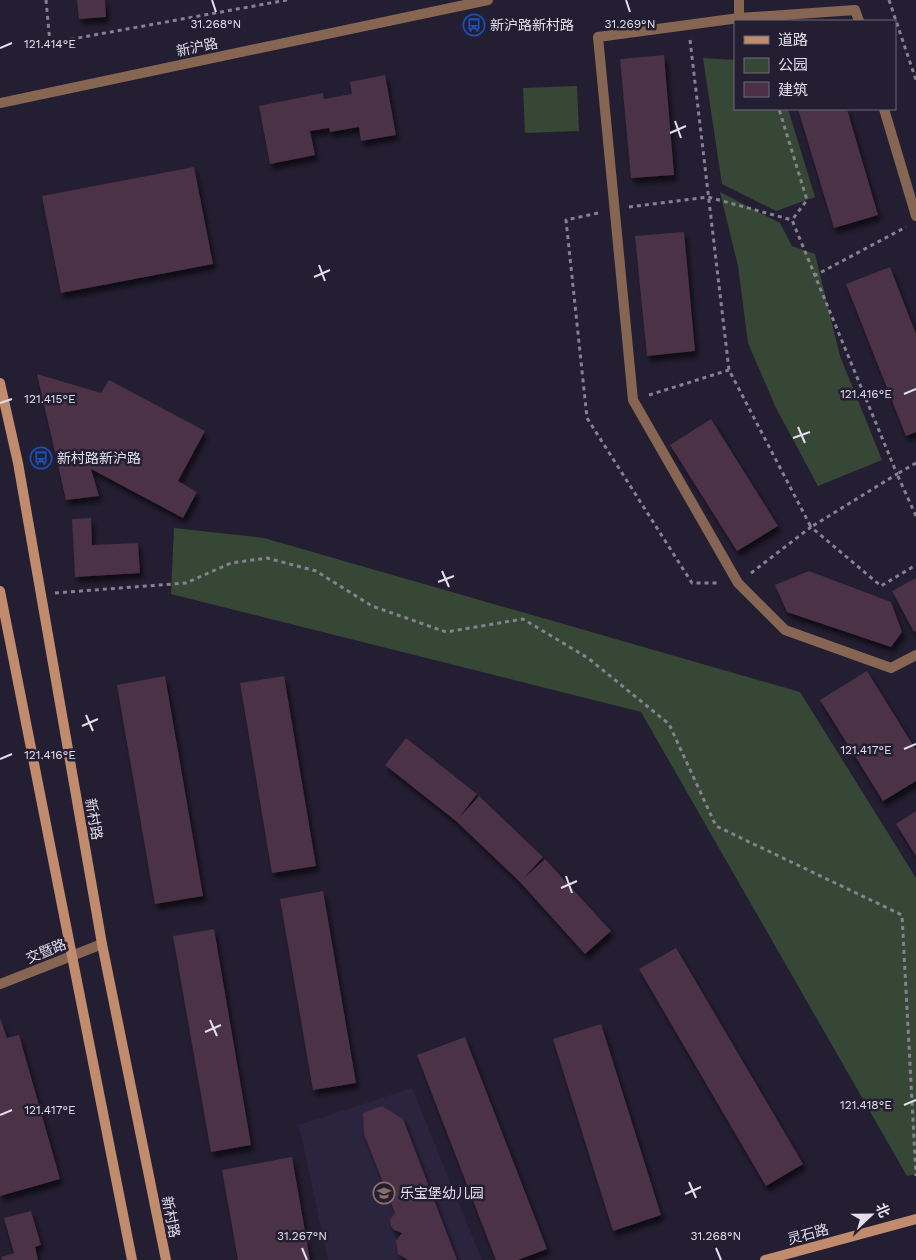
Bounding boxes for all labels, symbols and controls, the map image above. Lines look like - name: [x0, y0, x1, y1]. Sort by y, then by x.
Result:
- bus stop icon: 新沪路新村路: [462, 13, 486, 37]
- text: 31.268°N: [191, 17, 241, 31]
- place label: 新沪路新村路: [490, 17, 574, 33]
- text: 31.269°N: [605, 17, 655, 31]
- legend: [734, 20, 896, 110]
- text: 道路: [778, 31, 808, 49]
- street label: 新沪路: [175, 35, 219, 59]
- text: 121.414°E: [24, 37, 76, 51]
- text: 公园: [778, 56, 808, 74]
- text: 建筑: [778, 81, 808, 99]
- text: 121.416°E: [840, 387, 892, 401]
- text: 121.415°E: [24, 392, 76, 406]
- bus stop icon: 新村路新沪路: [29, 446, 53, 470]
- place label: 新村路新沪路: [57, 450, 141, 466]
- text: 121.417°E: [840, 743, 892, 757]
- text: 121.416°E: [24, 748, 76, 762]
- street label: 新村路: [82, 797, 106, 841]
- street label: 交暨路: [24, 936, 68, 966]
- text: 121.418°E: [840, 1098, 892, 1112]
- text: 121.417°E: [24, 1103, 76, 1117]
- school or university icon: 乐宝堡幼儿园: [372, 1181, 396, 1205]
- place label: 乐宝堡幼儿园: [400, 1185, 484, 1201]
- north arrow: [846, 1190, 896, 1240]
- street label: 新村路: [159, 1195, 183, 1239]
- text: 北: [873, 1201, 893, 1220]
- street label: 灵石路: [786, 1221, 830, 1247]
- text: 31.267°N: [277, 1229, 327, 1243]
- text: 31.268°N: [691, 1229, 741, 1243]

